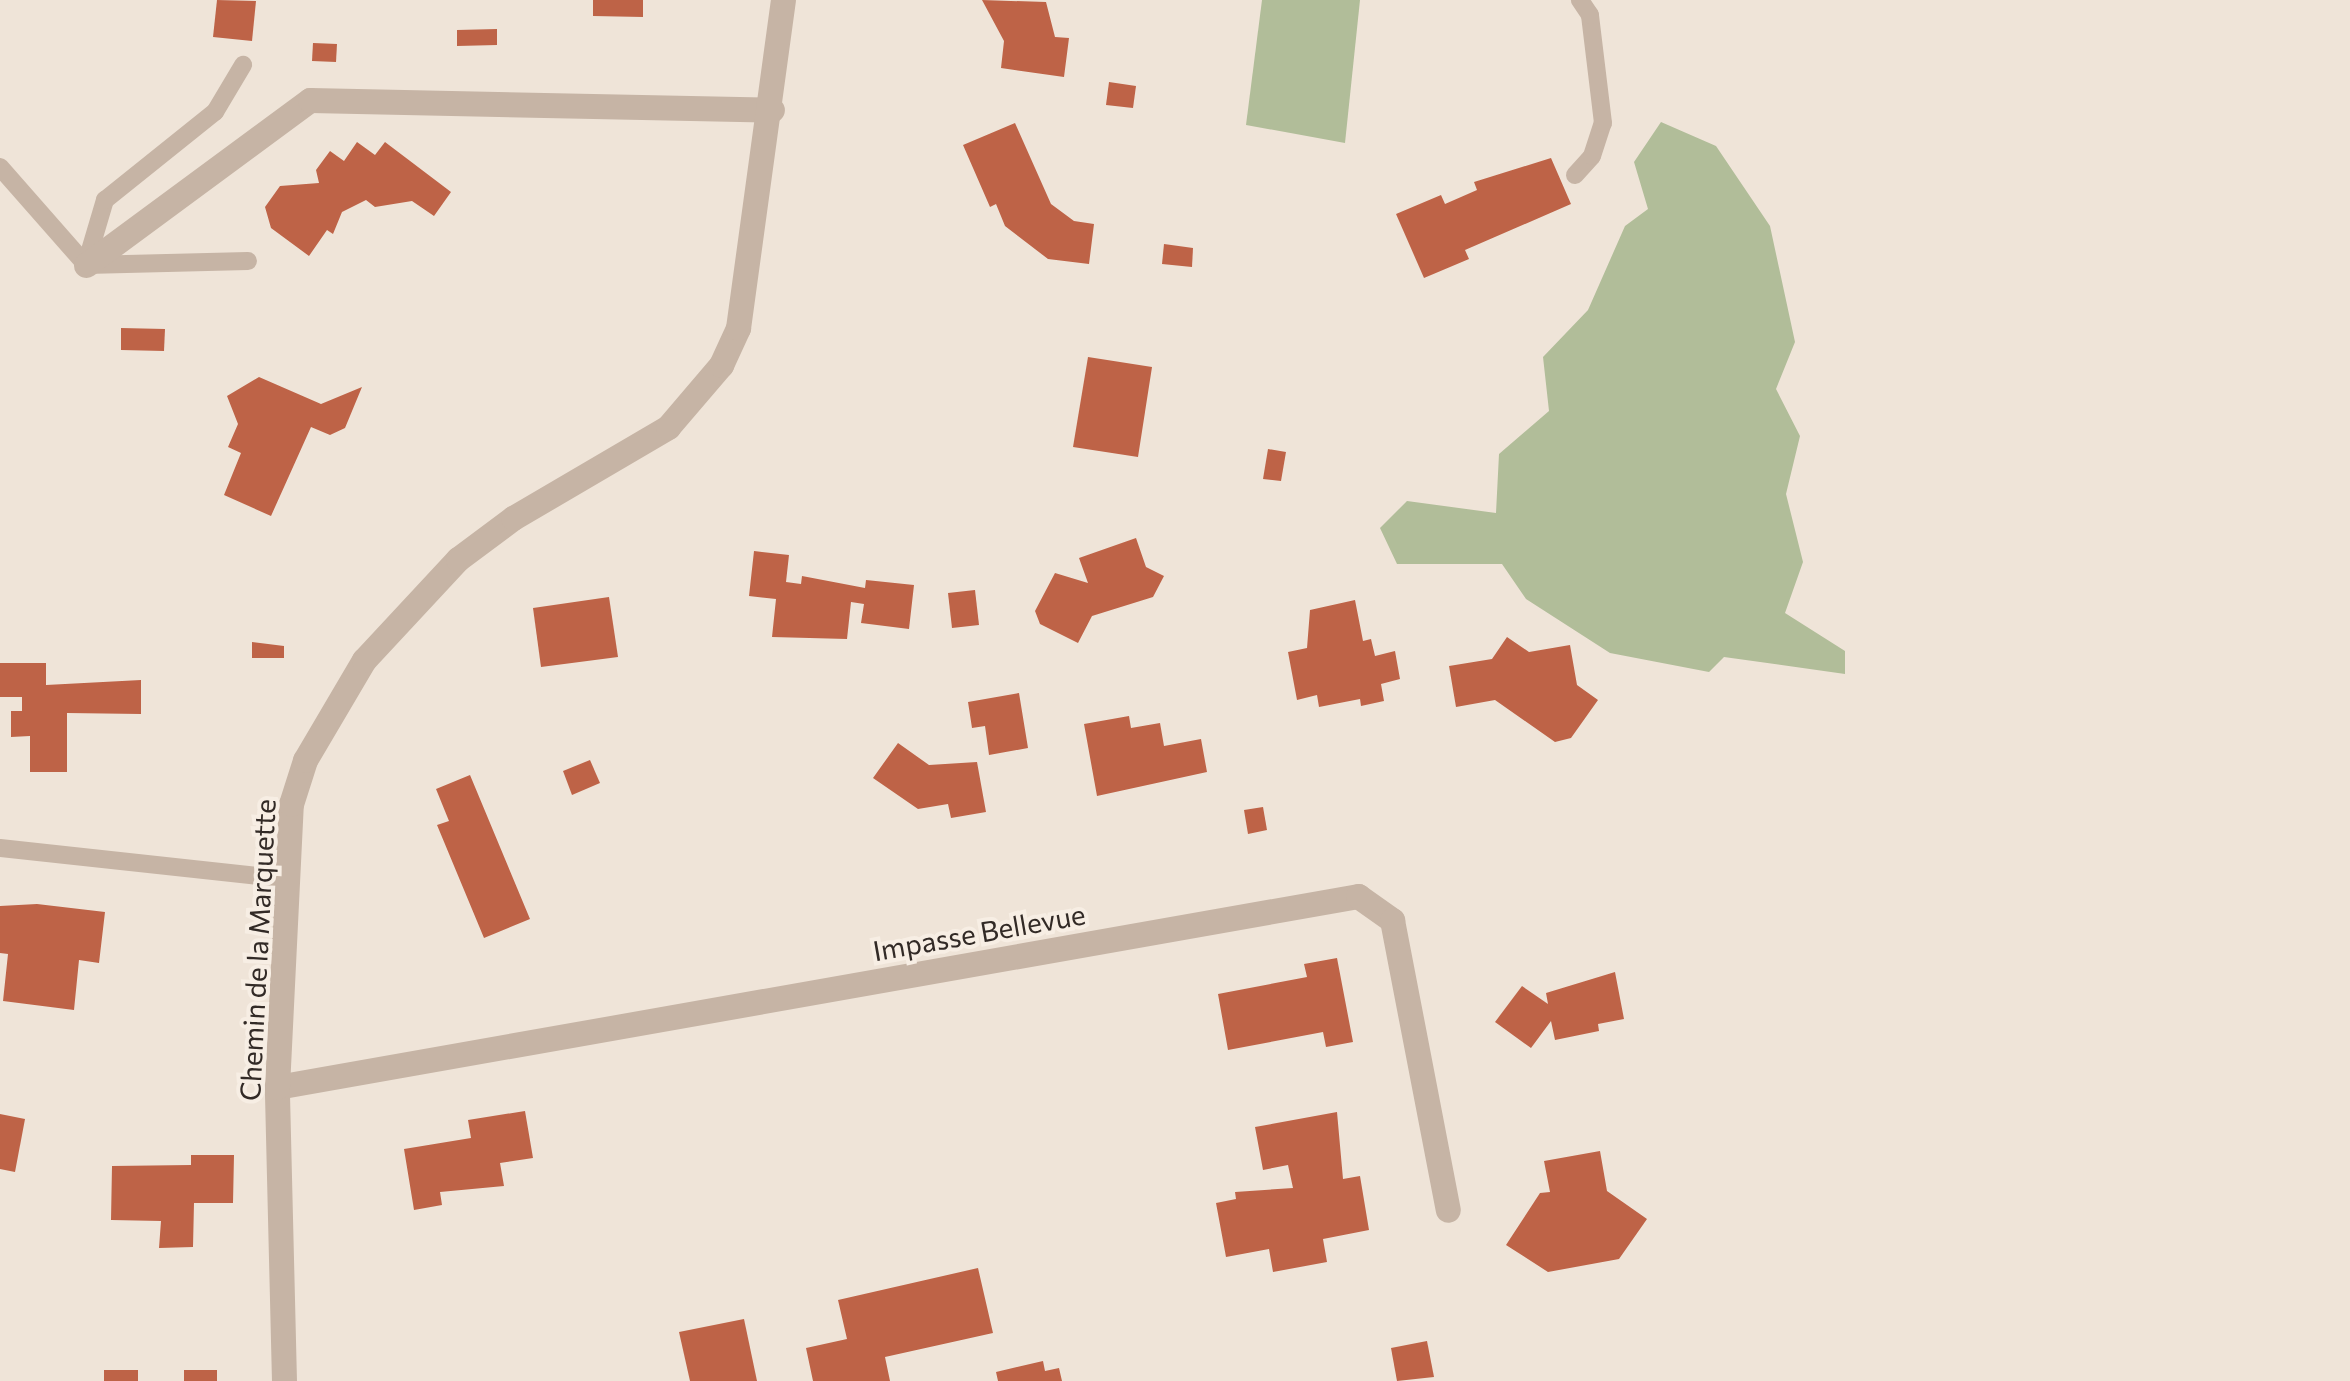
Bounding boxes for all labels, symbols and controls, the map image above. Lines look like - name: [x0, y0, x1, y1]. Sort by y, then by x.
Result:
- street label: Chemin de la Marquette: [232, 798, 282, 1102]
- street label: Impasse Bellevue: [870, 897, 1088, 967]

